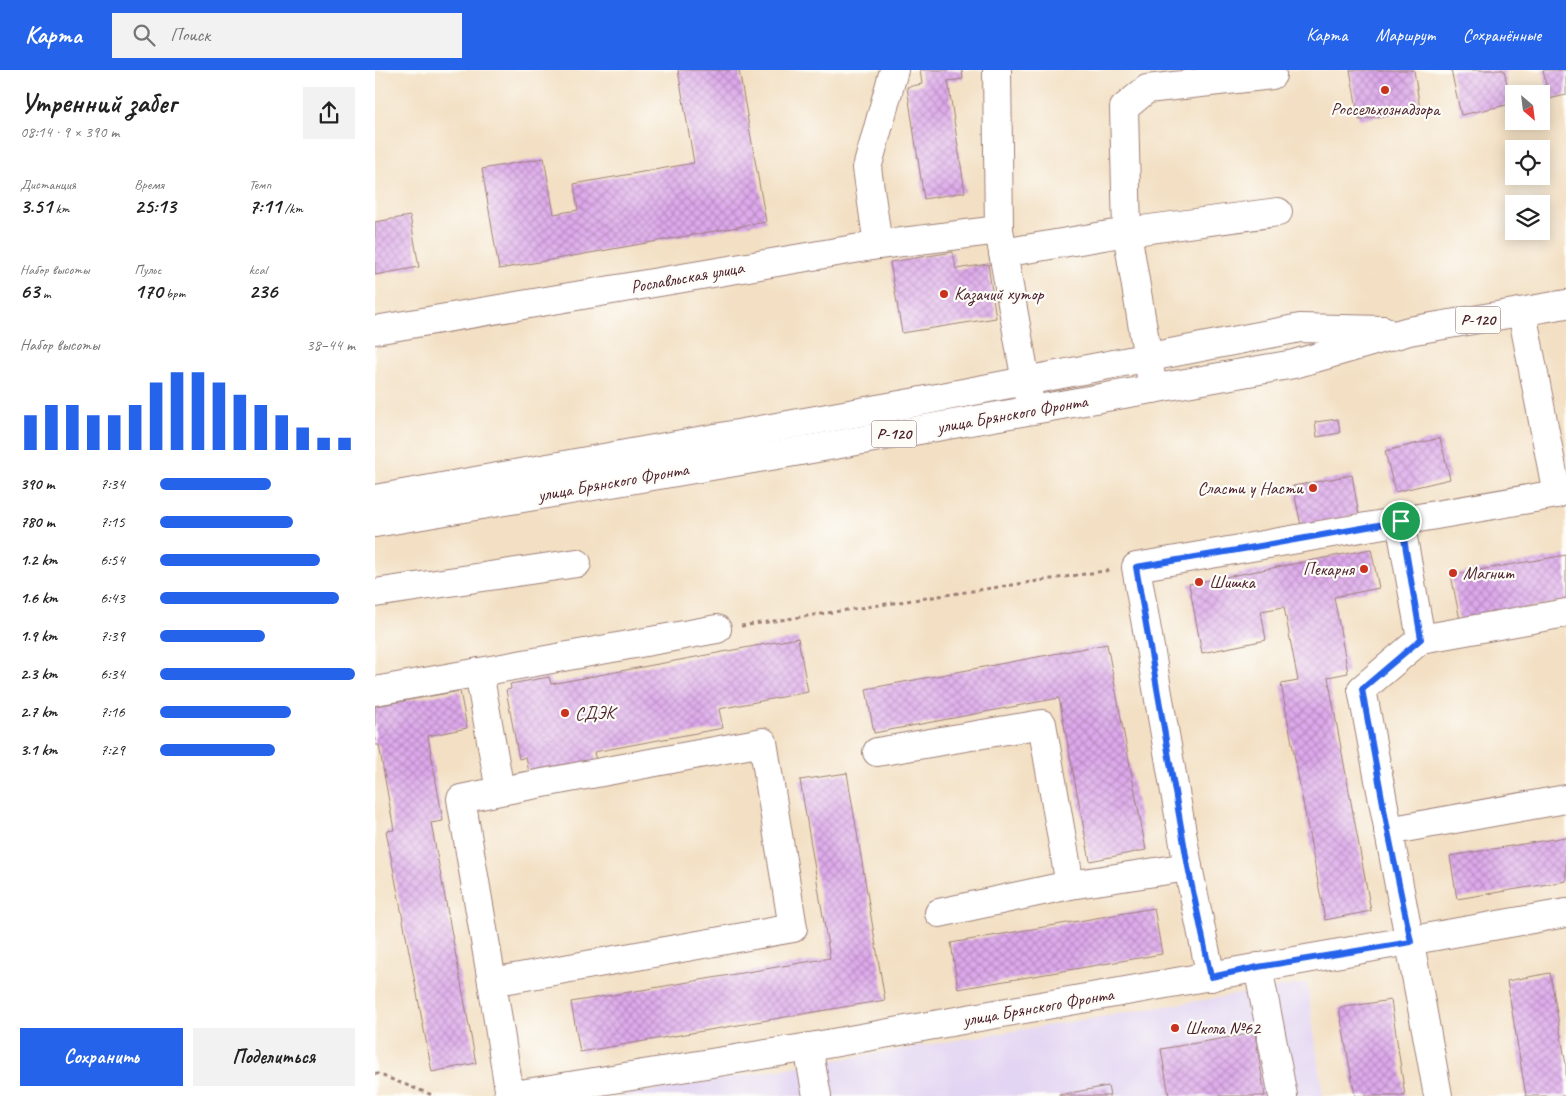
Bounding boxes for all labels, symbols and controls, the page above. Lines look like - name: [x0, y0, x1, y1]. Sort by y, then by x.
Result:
- search box: [112, 13, 462, 58]
- text: Карта: [25, 20, 82, 50]
- icon: search: [130, 21, 158, 49]
- text: Поиск: [170, 23, 210, 47]
- text: Карта: [1306, 24, 1347, 46]
- text: Маршрут: [1375, 24, 1435, 46]
- text: Сохранённые: [1463, 24, 1541, 46]
- marker: Россельхознадзора: [1379, 84, 1391, 96]
- text: Утренний забег: [20, 85, 176, 120]
- north arrow: [1505, 85, 1550, 130]
- map controls: [1505, 85, 1550, 240]
- button: share: [303, 87, 355, 139]
- place label: Россельхознадзора: [1331, 98, 1441, 120]
- text: 08:14 · 9 × 390 m: [20, 122, 119, 142]
- button: locate: [1505, 140, 1550, 185]
- text: Дистанция: [20, 176, 76, 193]
- text: Время: [134, 176, 164, 193]
- text: Темп: [249, 176, 271, 193]
- text: 3.51: [20, 193, 52, 219]
- text: 25:13: [134, 193, 176, 219]
- text: 7:11: [249, 193, 281, 219]
- button: layers: [1505, 195, 1550, 240]
- text: km: [52, 200, 69, 217]
- text: /km: [281, 200, 303, 217]
- street label: Рославльская улица: [629, 256, 746, 298]
- text: Набор высоты: [20, 261, 89, 278]
- text: Пульс: [134, 261, 161, 278]
- text: kcal: [249, 261, 267, 278]
- text: 63: [20, 278, 39, 304]
- text: 170: [134, 278, 163, 304]
- text: 236: [249, 278, 277, 304]
- place label: Казачий хутор: [954, 283, 1045, 306]
- text: m: [39, 285, 51, 302]
- text: bpm: [163, 285, 185, 302]
- marker: Казачий хутор: [938, 288, 950, 300]
- road number: Р-120: [1455, 306, 1501, 334]
- text: Набор высоты: [20, 335, 99, 355]
- text: 38–44 m: [306, 335, 355, 355]
- street label: улица Брянского Фронта: [934, 390, 1091, 438]
- road number: Р-120: [871, 420, 917, 448]
- street label: улица Брянского Фронта: [535, 458, 692, 506]
- text: 390 m: [20, 474, 54, 494]
- text: 7:34: [100, 474, 125, 494]
- place label: Сласти у Насти: [1197, 477, 1304, 499]
- marker: Сласти у Насти: [1307, 482, 1319, 494]
- pin: [1380, 500, 1422, 542]
- icon: arrive: [1387, 507, 1415, 535]
- text: 780 m: [20, 512, 55, 532]
- text: 7:15: [100, 512, 125, 532]
- text: 1.2 km: [20, 550, 57, 570]
- text: 6:54: [100, 550, 125, 570]
- place label: Пекарня: [1303, 558, 1356, 580]
- place label: Магнит: [1463, 562, 1515, 584]
- marker: Пекарня: [1358, 563, 1370, 575]
- marker: Магнит: [1447, 567, 1459, 579]
- place label: Шишка: [1209, 571, 1256, 593]
- marker: Шишка: [1193, 576, 1205, 588]
- text: 1.6 km: [20, 588, 58, 608]
- text: 6:43: [100, 588, 125, 608]
- text: 1.9 km: [20, 626, 57, 646]
- text: 7:39: [100, 626, 125, 646]
- text: 2.3 km: [20, 664, 57, 684]
- text: 6:34: [100, 664, 125, 684]
- text: 2.7 km: [20, 702, 57, 722]
- text: 7:16: [100, 702, 125, 722]
- place label: СДЭК: [575, 702, 618, 724]
- marker: СДЭК: [559, 707, 571, 719]
- text: 3.1 km: [20, 740, 57, 760]
- text: 7:29: [100, 740, 125, 760]
- street label: улица Брянского Фронта: [960, 983, 1117, 1031]
- place label: Школа №62: [1185, 1017, 1262, 1039]
- marker: Школа №62: [1169, 1022, 1181, 1034]
- button: Сохранить: [20, 1028, 183, 1086]
- button: Поделиться: [193, 1028, 355, 1086]

